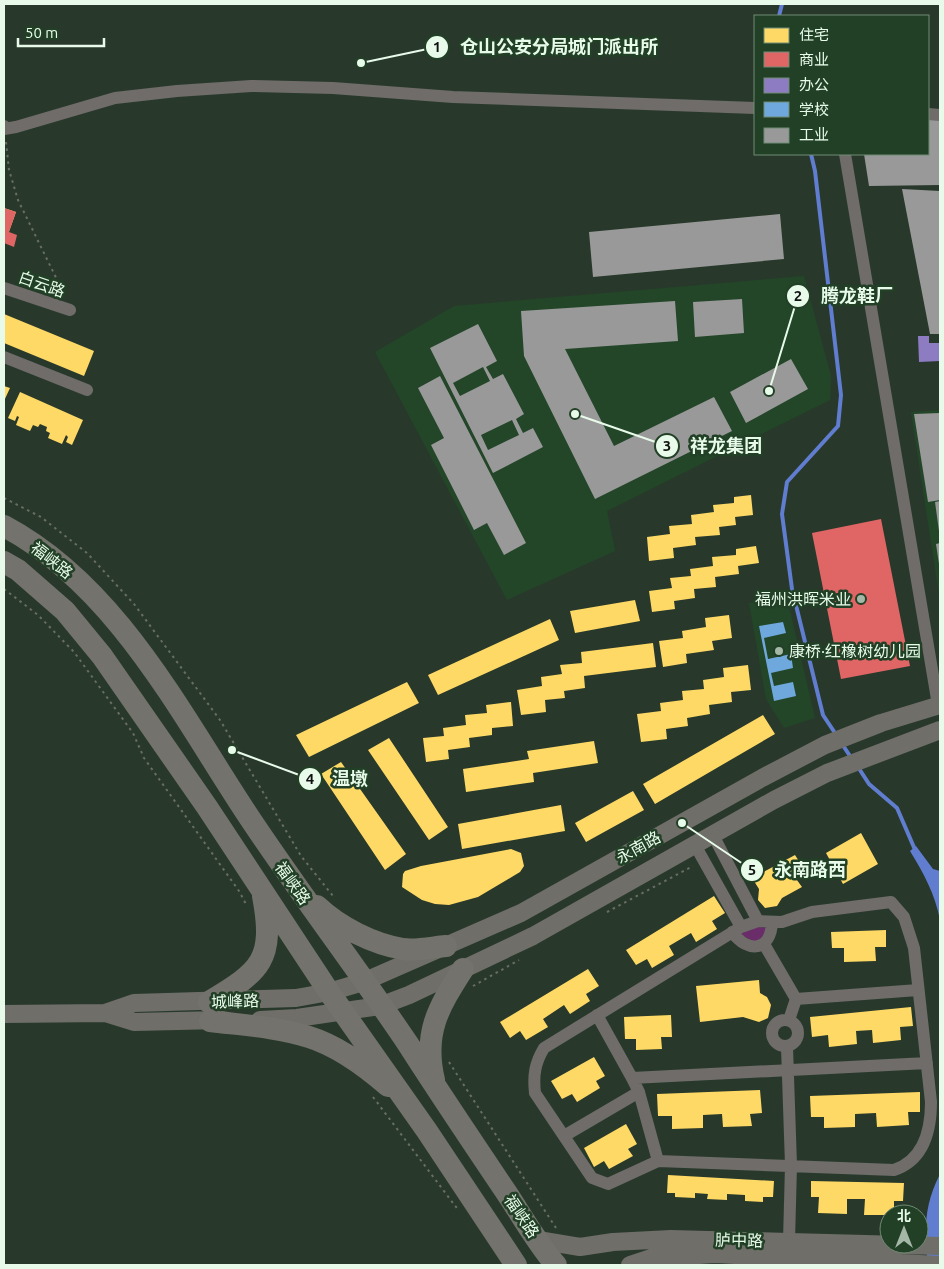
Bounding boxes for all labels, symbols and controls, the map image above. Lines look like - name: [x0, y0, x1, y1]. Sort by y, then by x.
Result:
- scale bar: [18, 15, 104, 47]
- legend: [754, 15, 929, 155]
- text: 50 m: [25, 24, 58, 41]
- text: 住宅: [799, 26, 829, 43]
- callout: 仓山公安分局城门派出所: [425, 30, 668, 63]
- text: 仓山公安分局城门派出所: [460, 36, 658, 56]
- text: 1: [433, 38, 441, 55]
- text: 商业: [799, 51, 829, 68]
- text: 办公: [799, 76, 829, 93]
- text: 学校: [799, 101, 829, 118]
- text: 工业: [799, 126, 829, 143]
- street label: 白云路: [16, 268, 68, 300]
- callout: 腾龙鞋厂: [786, 279, 903, 312]
- text: 腾龙鞋厂: [821, 285, 893, 305]
- text: 2: [794, 287, 802, 304]
- callout: 祥龙集团: [655, 429, 772, 462]
- text: 祥龙集团: [690, 435, 762, 455]
- text: 3: [663, 437, 671, 454]
- street label: 福峡路: [28, 538, 76, 582]
- place label: 福州洪晖米业: [755, 590, 851, 608]
- marker: 福州洪晖米业: [855, 593, 867, 605]
- place label: 康桥·红橡树幼儿园: [789, 642, 921, 660]
- marker: 康桥·红橡树幼儿园: [773, 645, 785, 657]
- callout: 温墩: [297, 762, 378, 795]
- text: 温墩: [332, 768, 368, 788]
- text: 4: [306, 770, 314, 787]
- street label: 永南路: [613, 827, 663, 867]
- callout: 永南路西: [739, 853, 856, 886]
- street label: 福峡路: [272, 858, 314, 908]
- text: 永南路西: [774, 859, 846, 879]
- text: 5: [748, 861, 756, 878]
- street label: 城峰路: [211, 991, 259, 1011]
- street label: 福峡路: [501, 1191, 543, 1241]
- north arrow: [879, 1204, 929, 1254]
- text: 北: [897, 1208, 911, 1224]
- street label: 胪中路: [715, 1231, 763, 1249]

